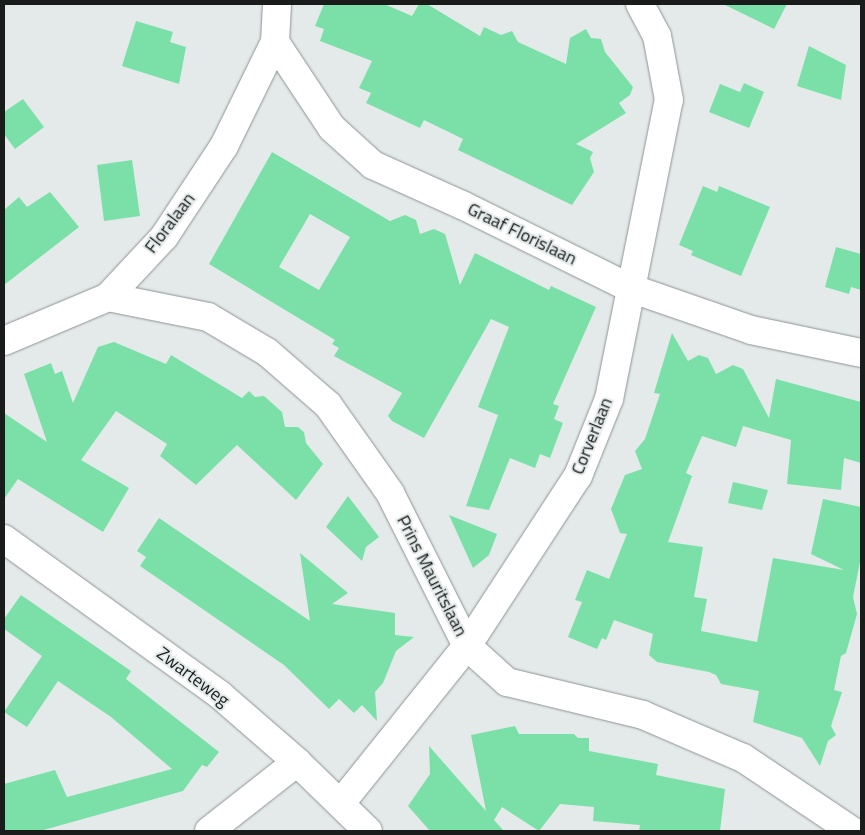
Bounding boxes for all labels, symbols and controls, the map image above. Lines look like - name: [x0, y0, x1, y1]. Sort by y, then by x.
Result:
- street label: Floralaan: [140, 188, 200, 258]
- street label: Graaf Florislaan: [464, 198, 580, 270]
- street label: Corverlaan: [567, 394, 617, 478]
- street label: Prins Mauritslaan: [392, 512, 472, 640]
- street label: Zwarteweg: [152, 643, 234, 711]

